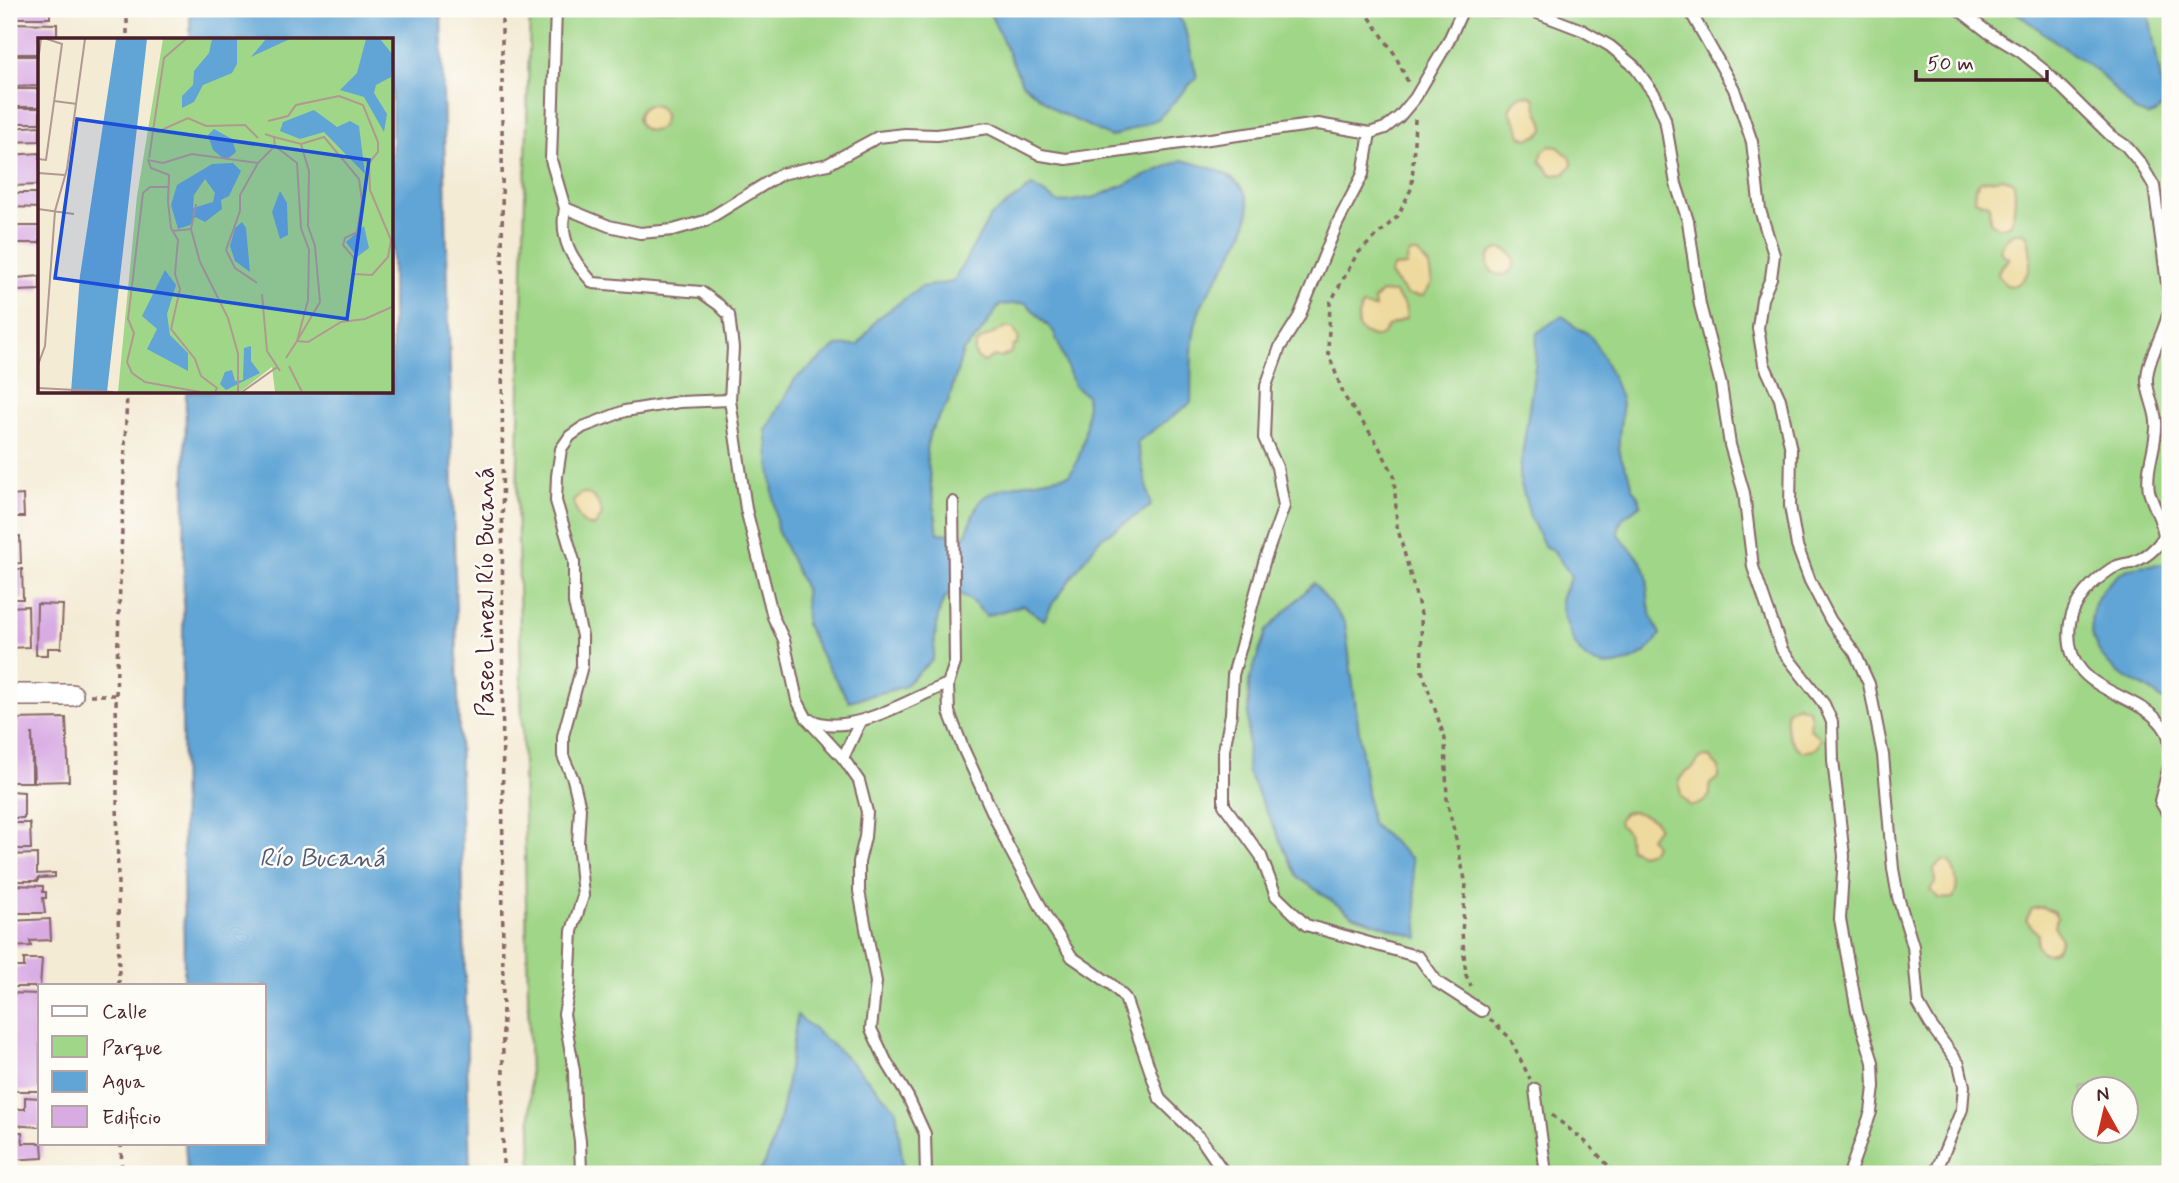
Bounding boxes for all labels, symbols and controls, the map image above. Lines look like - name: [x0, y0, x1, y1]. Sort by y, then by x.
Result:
- inset map: [38, 38, 394, 394]
- scale bar: [1916, 38, 2048, 82]
- text: 50 m: [1927, 50, 1974, 78]
- street label: Paseo Lineal Río Bucaná: [471, 467, 502, 717]
- water label: Río Bucaná: [259, 842, 385, 876]
- legend: [38, 984, 266, 1144]
- text: Calle: [102, 998, 147, 1026]
- text: Parque: [102, 1034, 163, 1062]
- text: Agua: [102, 1068, 145, 1096]
- north arrow: [2070, 1074, 2140, 1144]
- text: N: [2095, 1081, 2111, 1108]
- text: Edificio: [102, 1104, 161, 1132]

